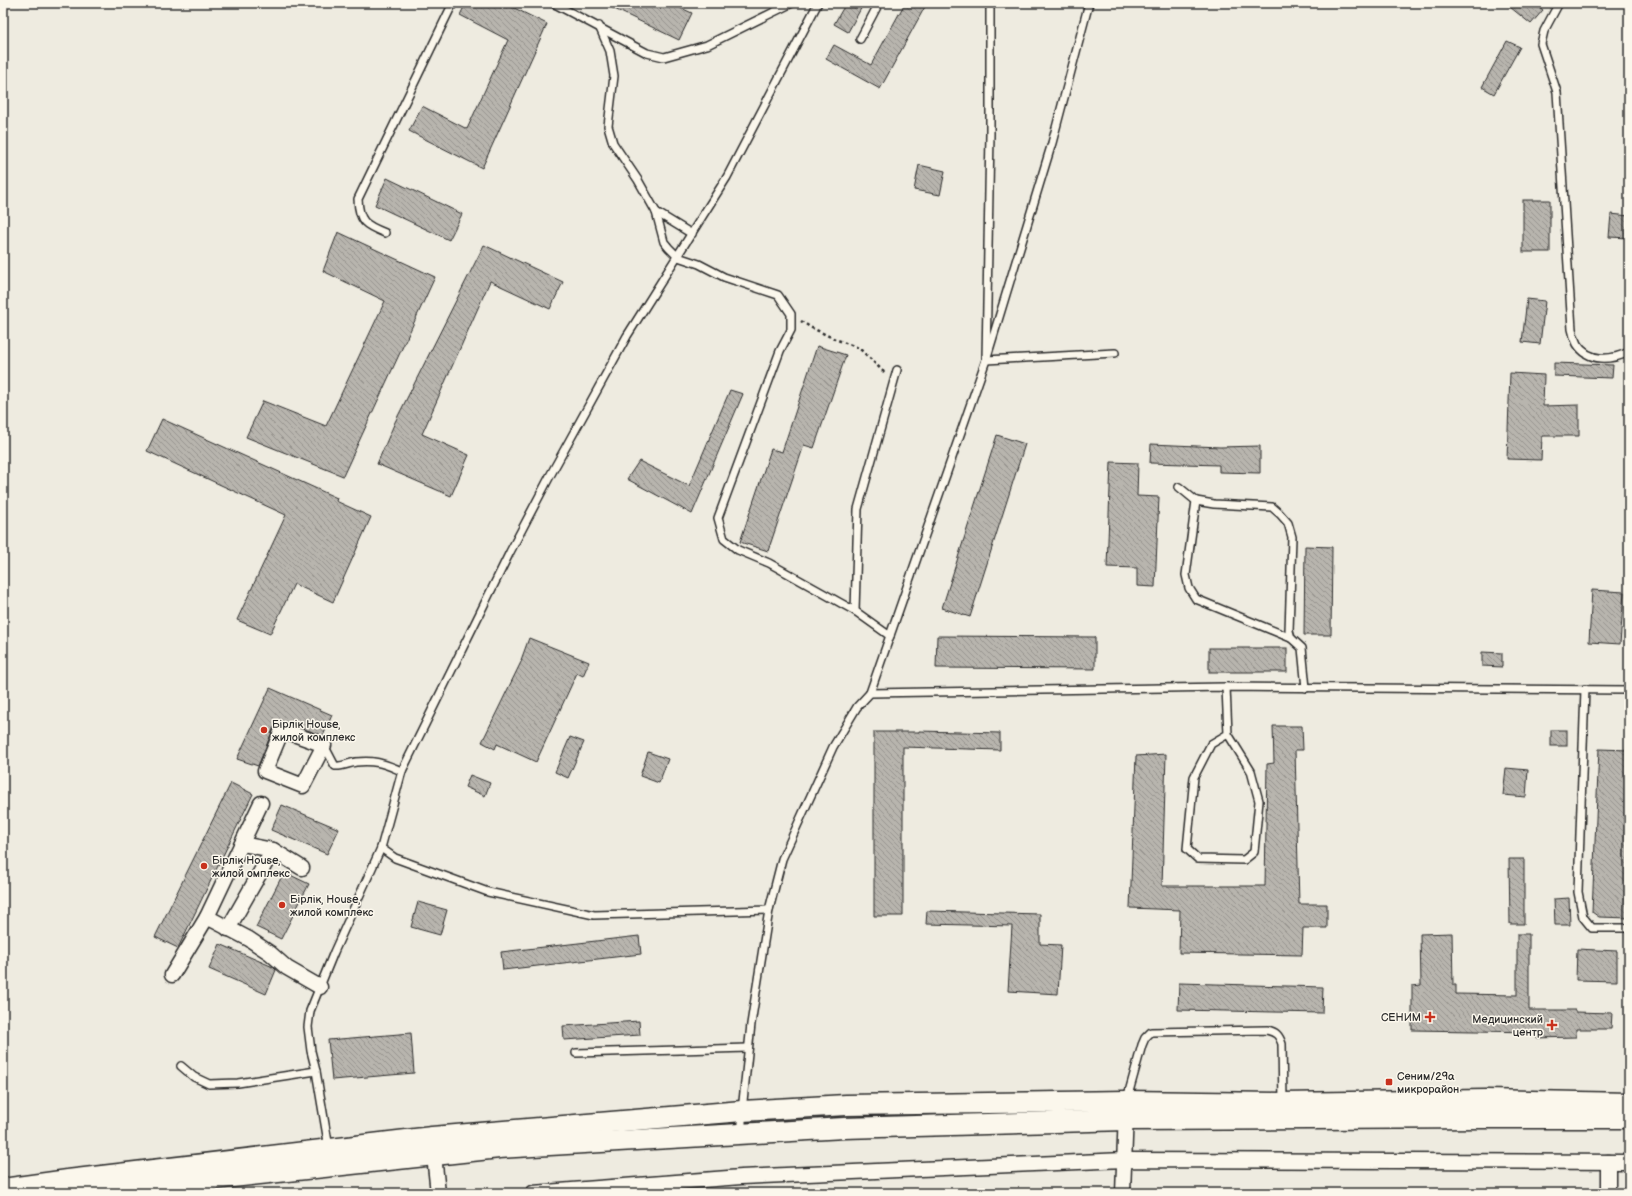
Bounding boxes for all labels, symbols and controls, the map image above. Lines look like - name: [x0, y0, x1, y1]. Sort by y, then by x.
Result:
- place label: Бірлік House, жилой комплекс: [272, 718, 356, 744]
- marker: Бірлік House, жилой комплекс: [259, 725, 269, 735]
- place label: Бірлік House, жилой омплекс: [212, 854, 290, 880]
- marker: Бірлік House, жилой омплекс: [199, 861, 209, 871]
- place label: Бірлік, House, жилой комплекс: [290, 893, 374, 919]
- marker: Бірлік, House, жилой комплекс: [277, 900, 287, 910]
- place label: СЕНИМ: [1381, 1011, 1421, 1024]
- marker: СЕНИМ: [1424, 1011, 1436, 1023]
- place label: Медицинский центр: [1472, 1013, 1544, 1039]
- marker: Медицинский центр: [1546, 1019, 1558, 1031]
- place label: Сеним/29а микрорайон: [1397, 1070, 1459, 1096]
- marker: Сеним/29а микрорайон: [1384, 1077, 1394, 1087]

